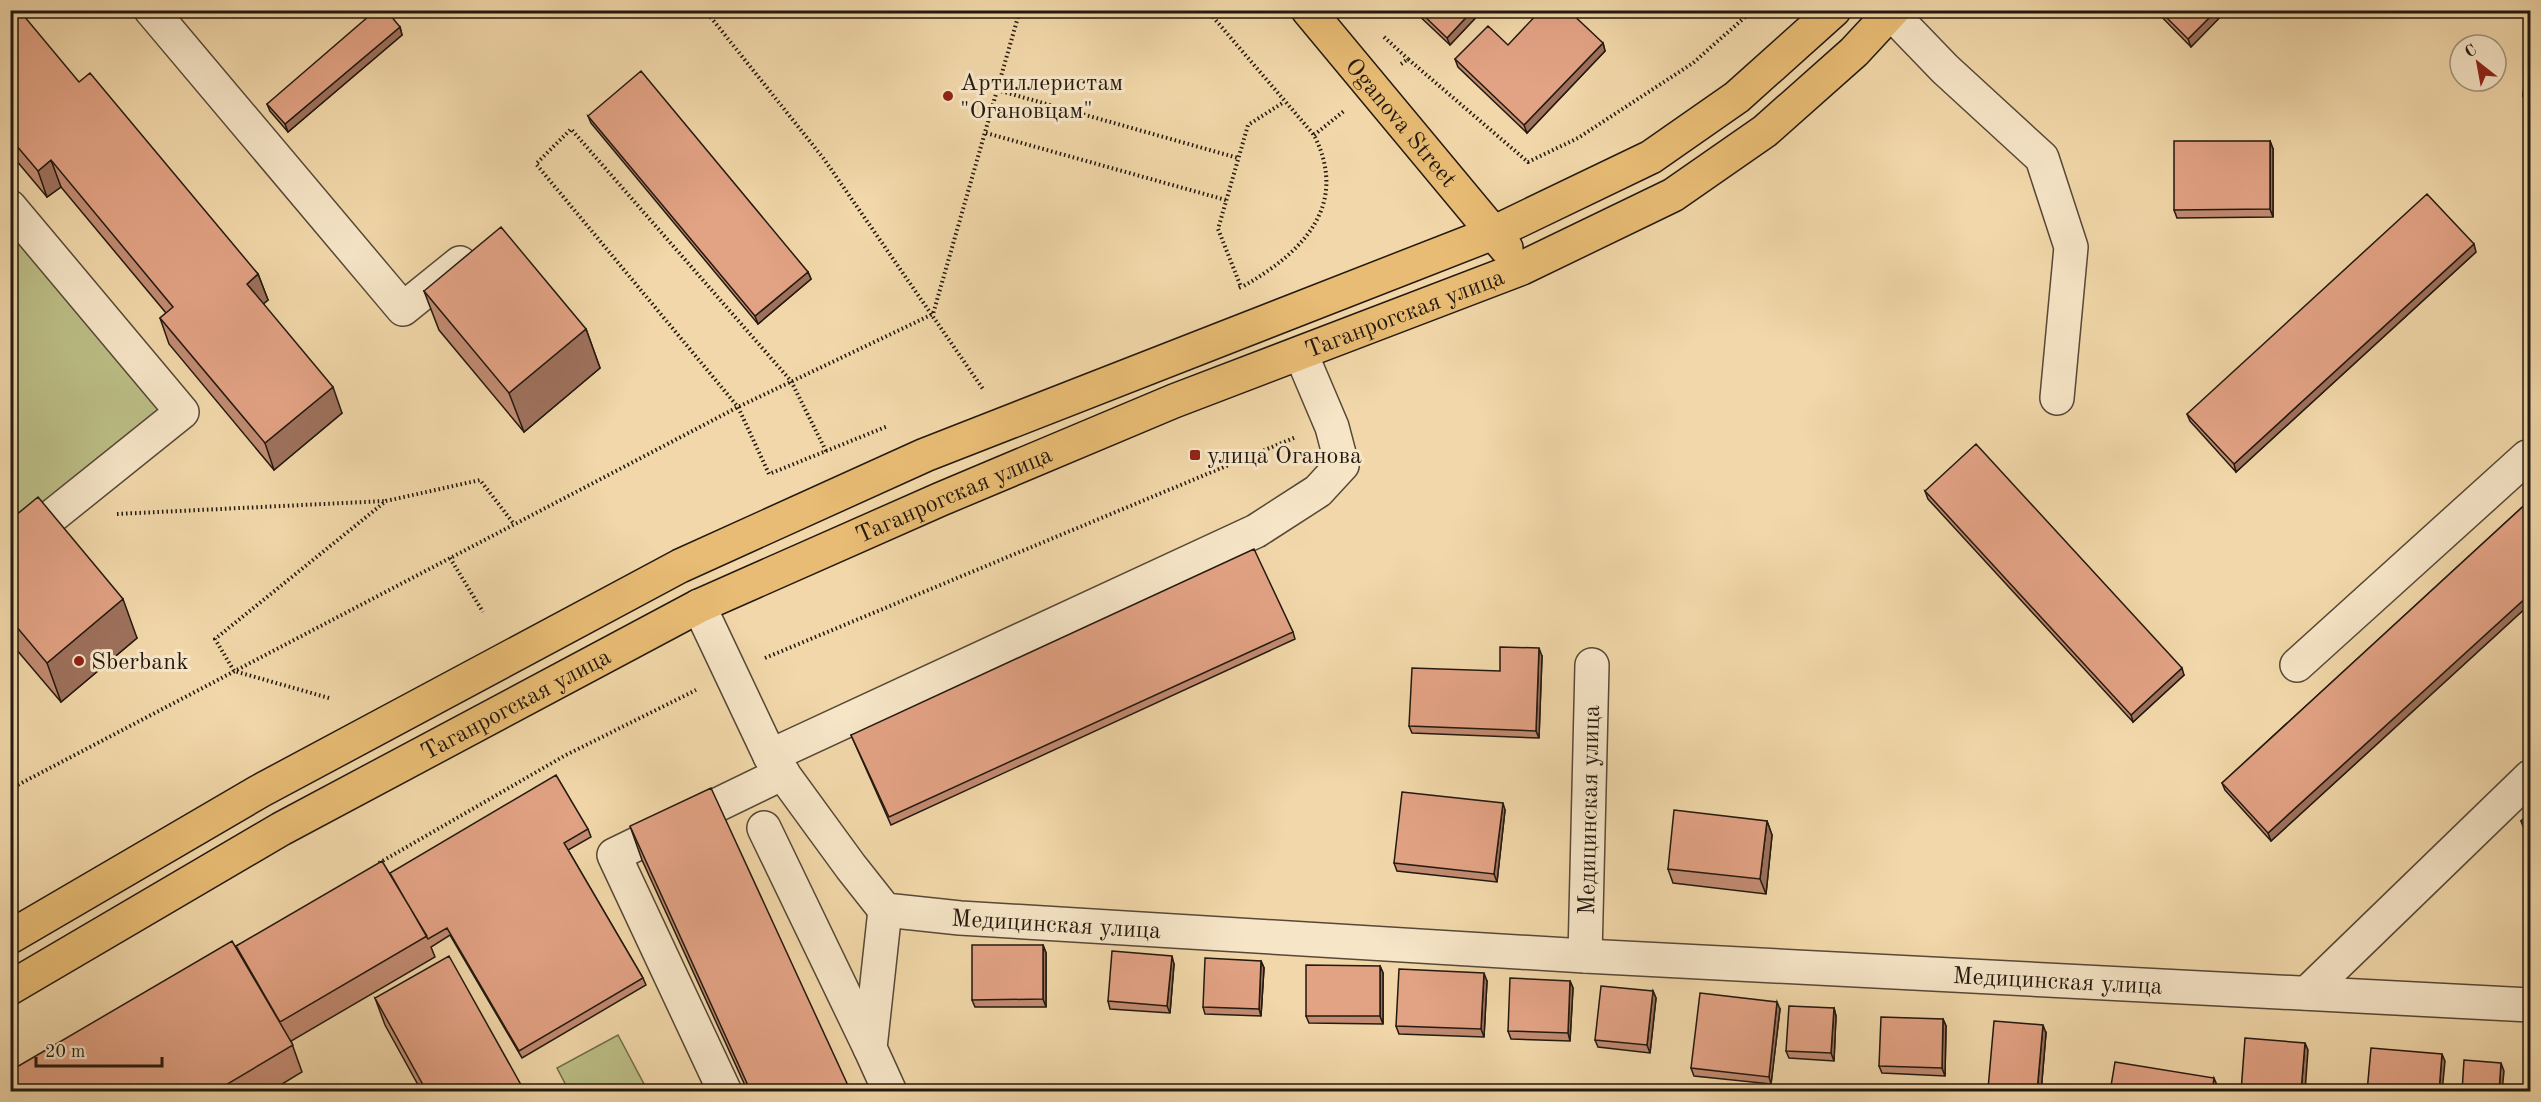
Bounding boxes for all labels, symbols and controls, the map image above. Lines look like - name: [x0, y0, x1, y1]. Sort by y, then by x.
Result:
- north arrow: [2448, 33, 2508, 93]
- text: С: [2463, 42, 2480, 61]
- street label: Oganova Street: [1340, 54, 1460, 193]
- place label: Артиллеристам "Огановцам": [960, 72, 1123, 124]
- marker: Артиллеристам "Огановцам": [941, 89, 955, 103]
- street label: Таганрогская улица: [1302, 266, 1508, 364]
- street label: Таганрогская улица: [853, 444, 1056, 549]
- place label: улица Оганова: [1207, 445, 1362, 469]
- marker: улица Оганова: [1188, 448, 1202, 462]
- street label: Таганрогская улица: [418, 645, 615, 766]
- place label: Sberbank: [91, 651, 189, 675]
- marker: Sberbank: [72, 654, 86, 668]
- street label: Медицинская улица: [1576, 705, 1605, 915]
- street label: Медицинская улица: [950, 907, 1162, 944]
- street label: Медицинская улица: [1952, 965, 2163, 1000]
- scale bar: [36, 1030, 162, 1068]
- text: 20 m: [45, 1043, 85, 1061]

